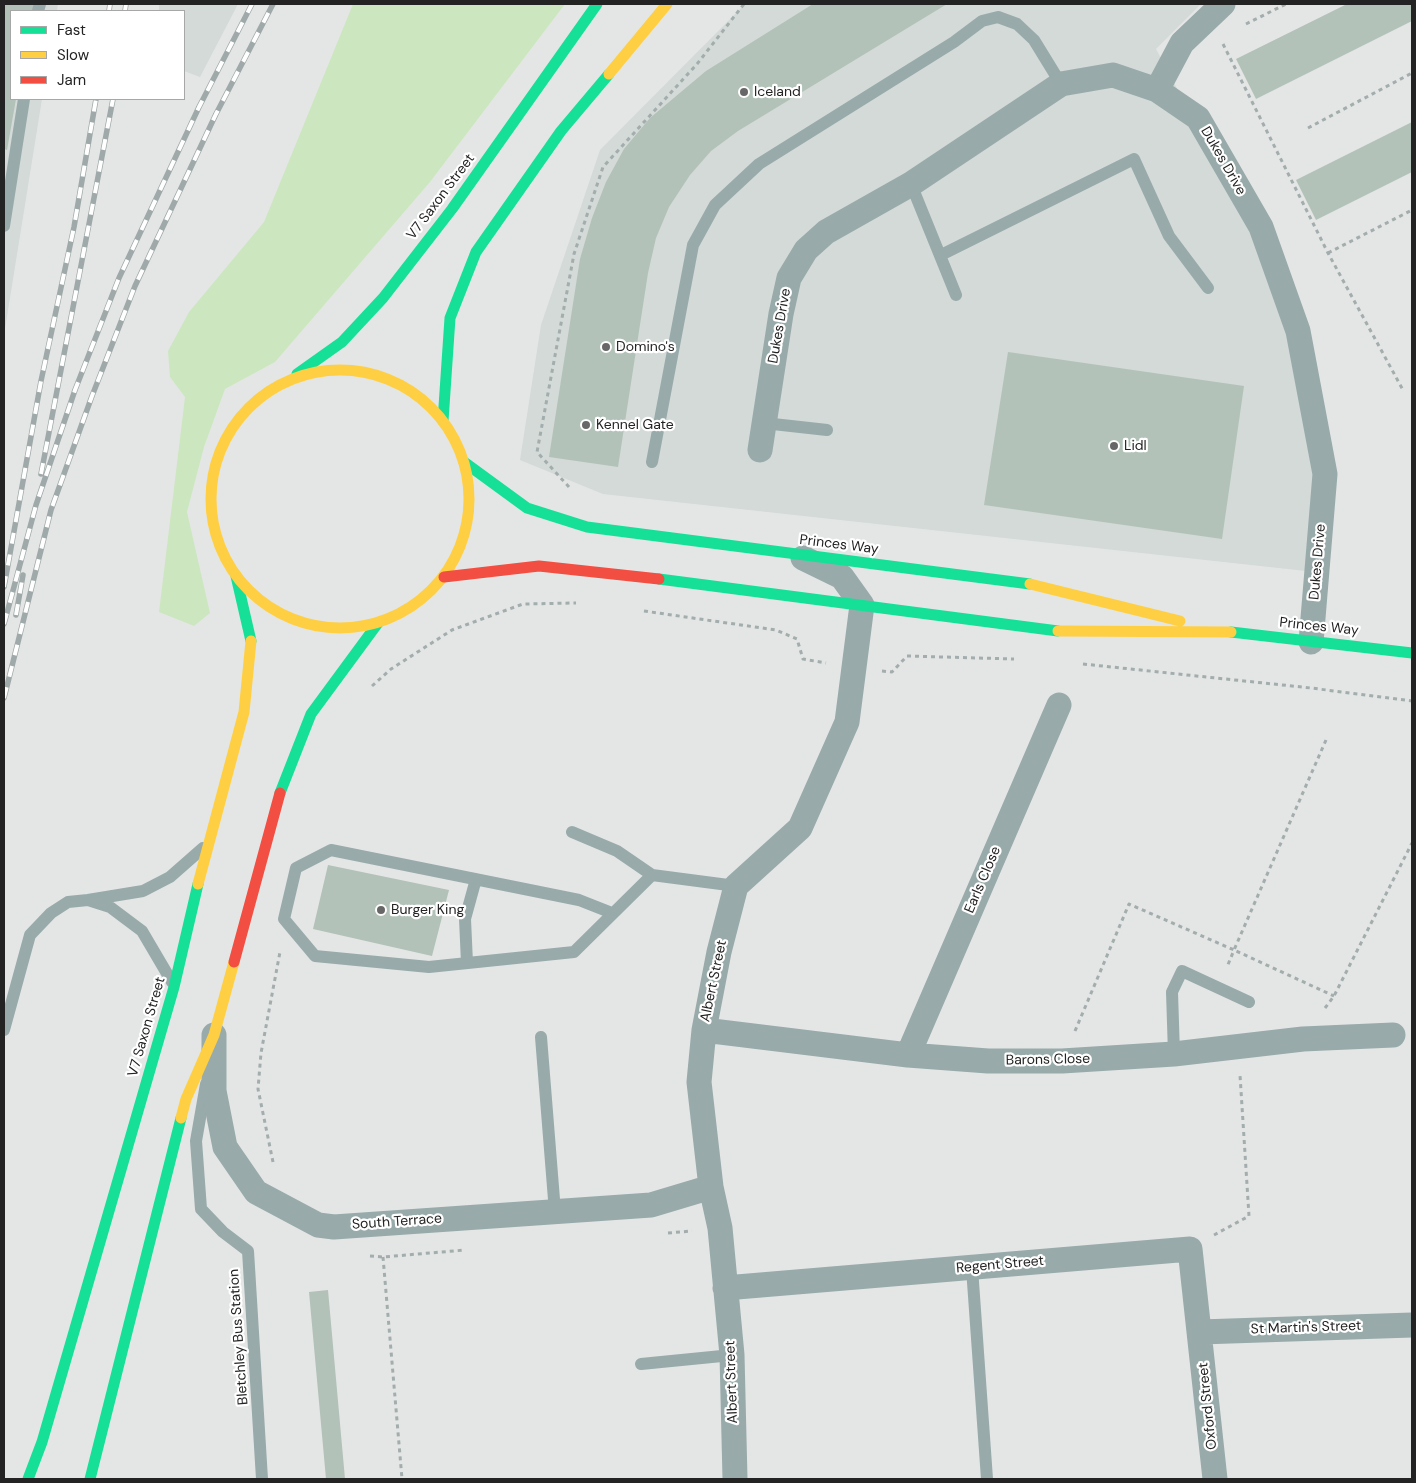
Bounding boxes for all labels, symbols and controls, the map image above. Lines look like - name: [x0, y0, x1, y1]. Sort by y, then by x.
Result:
- legend: [10, 10, 185, 100]
- text: Fast: [57, 20, 86, 40]
- text: Slow: [57, 45, 89, 65]
- text: Jam: [57, 70, 86, 90]
- place label: Iceland: [754, 84, 801, 100]
- marker: Iceland: [738, 86, 750, 98]
- street label: Dukes Drive: [1197, 124, 1249, 198]
- street label: V7 Saxon Street: [403, 151, 479, 243]
- street label: Dukes Drive: [765, 287, 795, 365]
- place label: Domino's: [616, 339, 675, 355]
- marker: Domino's: [600, 341, 612, 353]
- place label: Kennel Gate: [596, 417, 674, 433]
- marker: Kennel Gate: [580, 419, 592, 431]
- place label: Lidl: [1124, 438, 1147, 454]
- marker: Lidl: [1108, 440, 1120, 452]
- street label: Dukes Drive: [1306, 523, 1330, 601]
- street label: Princes Way: [799, 532, 879, 558]
- street label: Princes Way: [1279, 614, 1359, 640]
- street label: Earls Close: [961, 844, 1005, 916]
- place label: Burger King: [391, 902, 464, 918]
- marker: Burger King: [375, 904, 387, 916]
- street label: Albert Street: [697, 939, 731, 1023]
- street label: V7 Saxon Street: [125, 975, 169, 1079]
- street label: Barons Close: [1006, 1051, 1090, 1069]
- street label: South Terrace: [351, 1210, 443, 1234]
- street label: Regent Street: [955, 1253, 1045, 1277]
- street label: Bletchley Bus Station: [226, 1268, 252, 1406]
- street label: St Martin's Street: [1250, 1318, 1362, 1338]
- street label: Albert Street: [722, 1340, 742, 1424]
- street label: Oxford Street: [1195, 1362, 1221, 1450]

